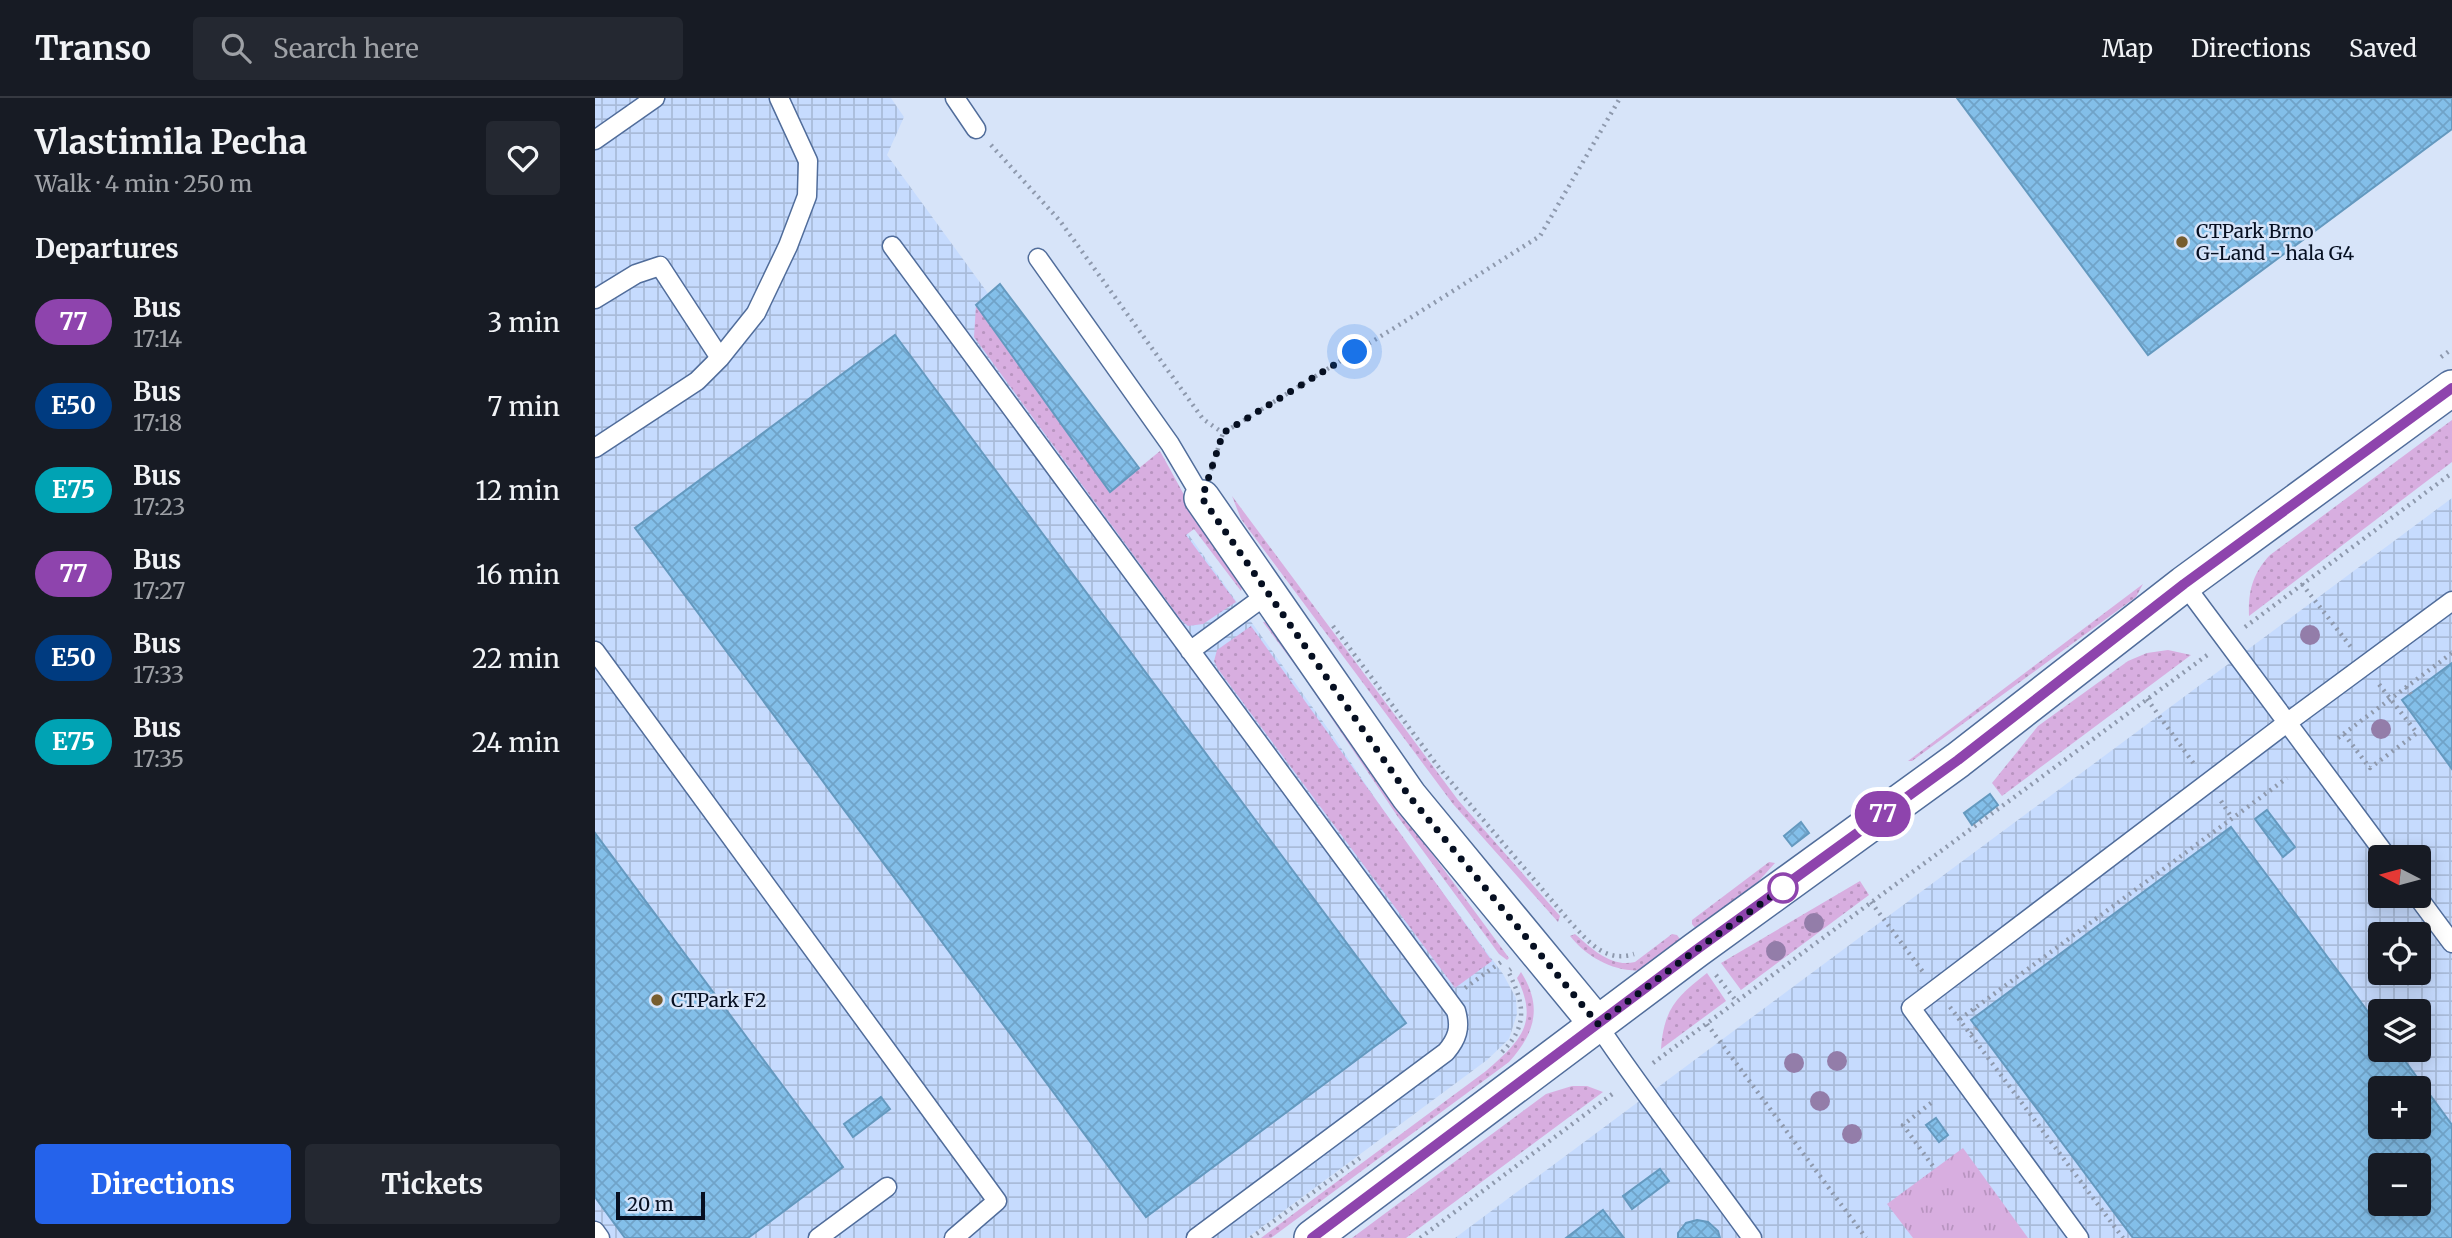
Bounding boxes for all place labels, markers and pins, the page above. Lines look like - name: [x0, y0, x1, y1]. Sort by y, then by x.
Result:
- place label: CTPark Brno G-Land - hala G4: [2196, 219, 2355, 265]
- marker: CTPark Brno G-Land - hala G4: [2174, 234, 2190, 250]
- unlabelled marker: [1768, 873, 1798, 903]
- place label: CTPark F2: [671, 988, 767, 1012]
- marker: CTPark F2: [649, 992, 665, 1008]

